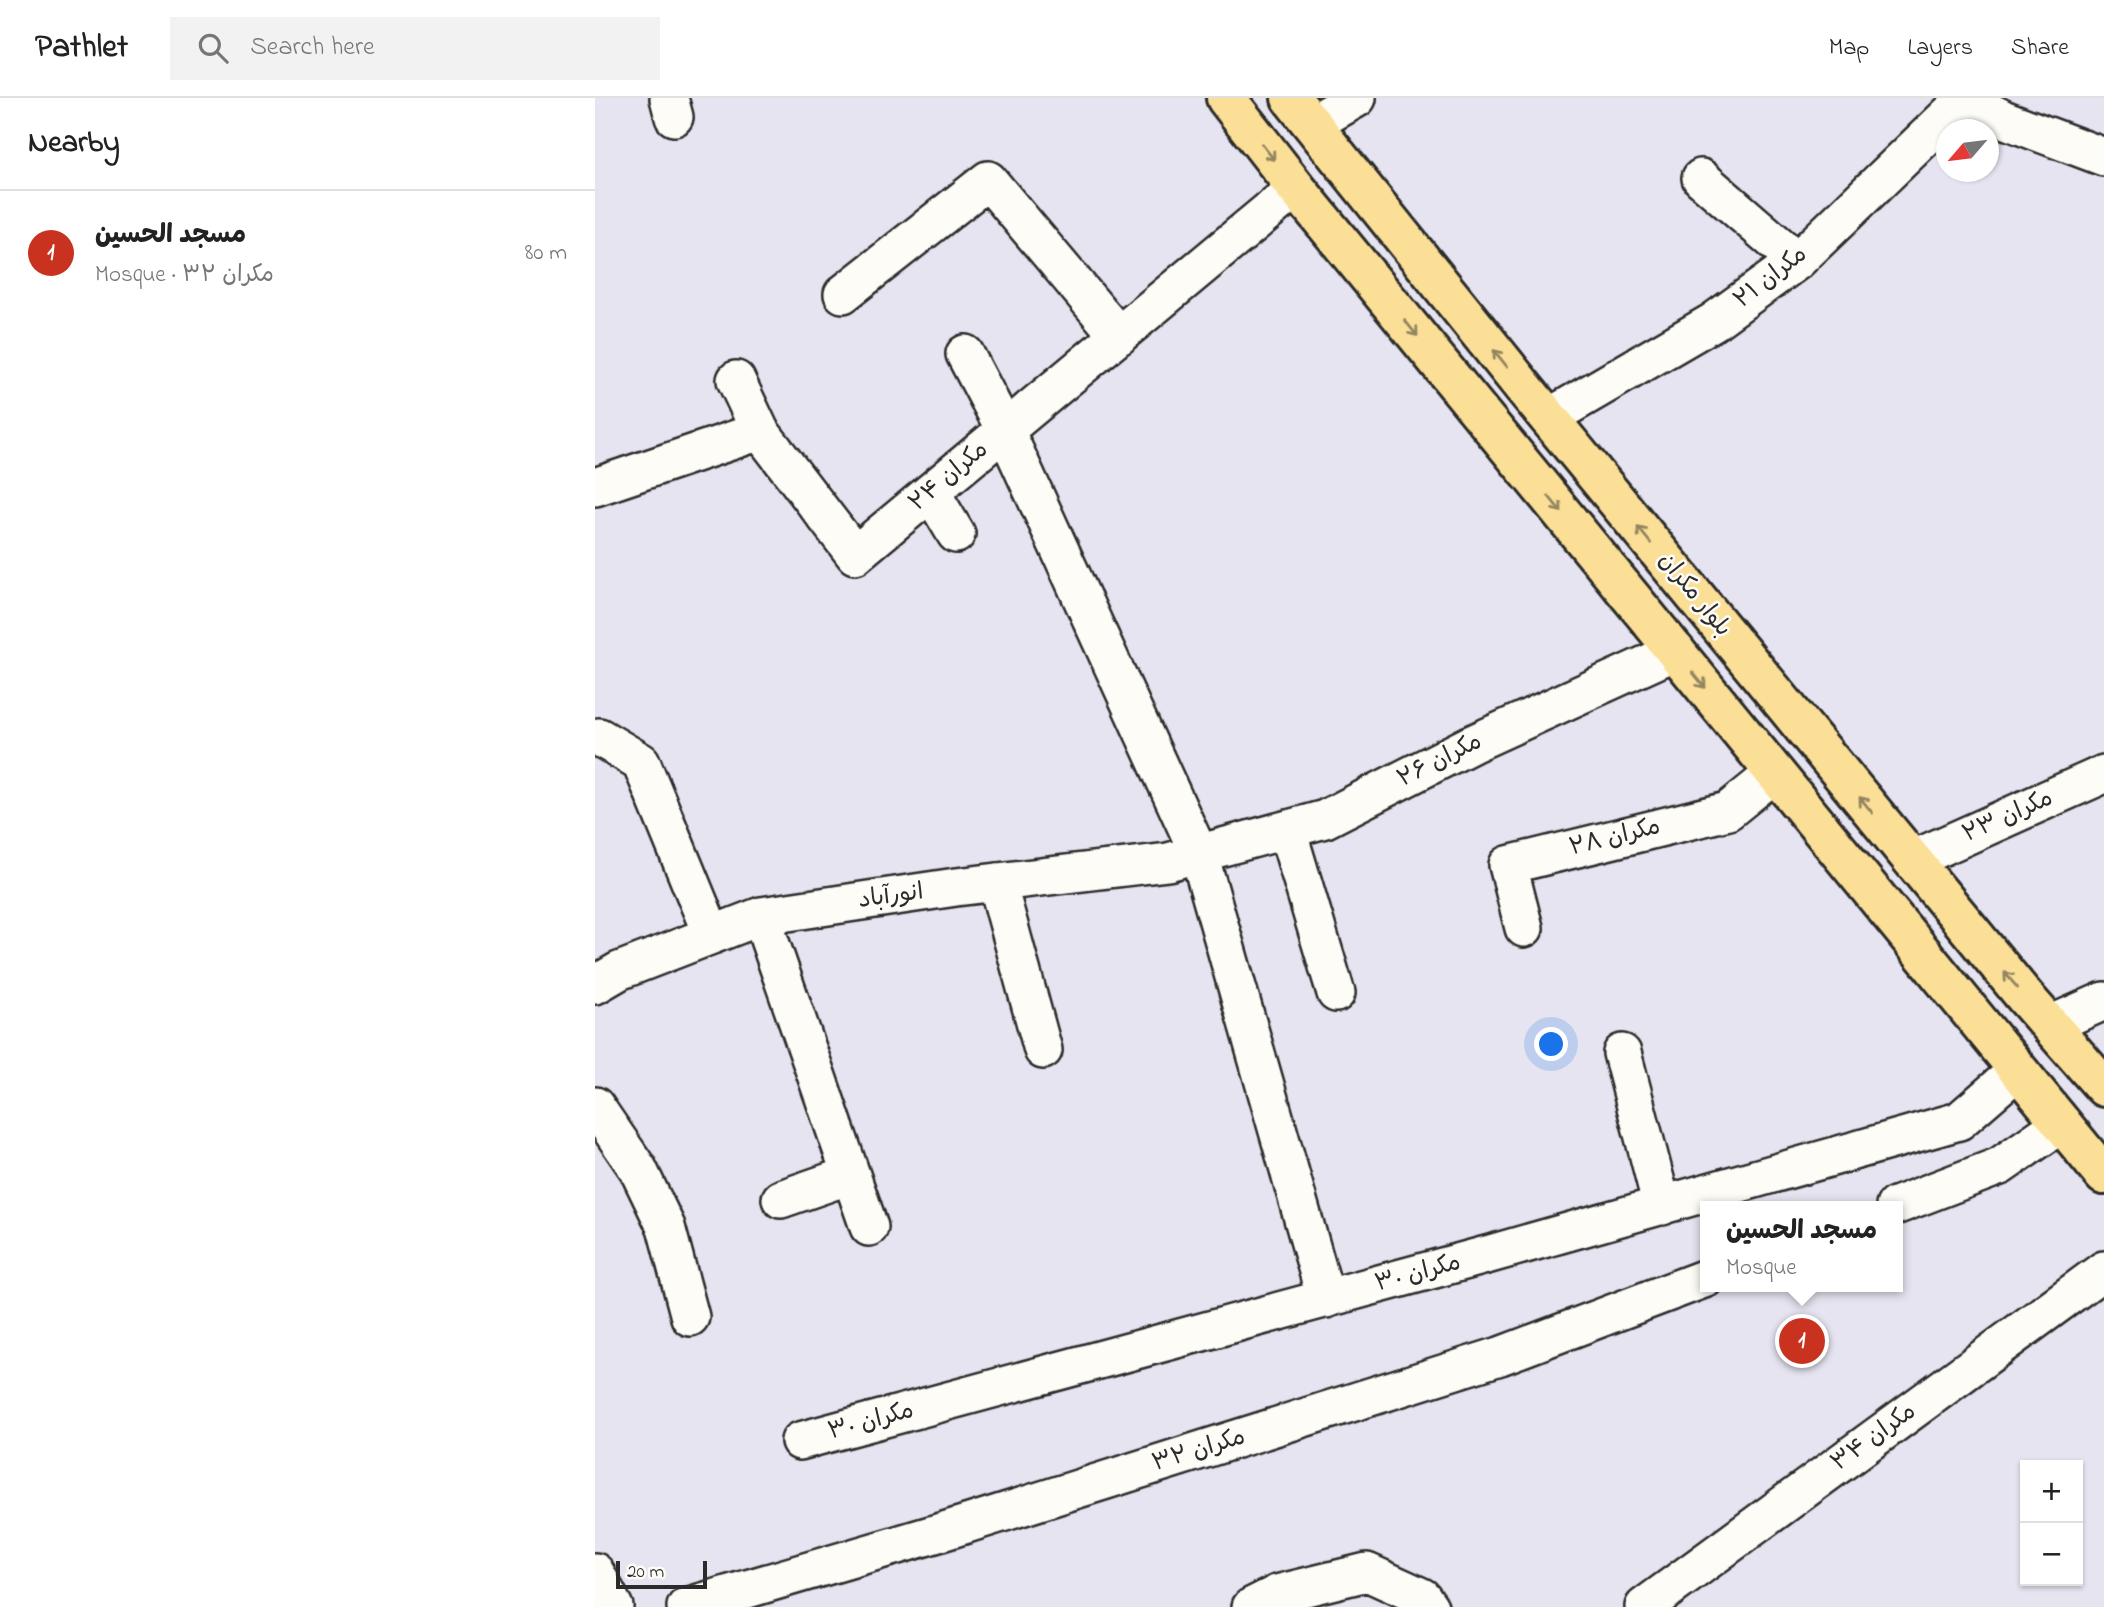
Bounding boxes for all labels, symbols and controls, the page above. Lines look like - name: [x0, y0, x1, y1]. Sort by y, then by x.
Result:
- search box: [170, 17, 660, 80]
- text: Pathlet: [35, 24, 128, 72]
- icon: search: [194, 29, 232, 67]
- text: Search here: [250, 29, 375, 67]
- text: Map: [1829, 31, 1869, 66]
- text: Layers: [1907, 31, 1973, 66]
- text: Share: [2011, 31, 2069, 66]
- north arrow: [1936, 119, 1999, 182]
- text: Nearby: [28, 122, 120, 166]
- one-way arrow: [1260, 142, 1275, 160]
- text: مسجد الحسین: [95, 217, 246, 255]
- text: 1: [47, 237, 55, 270]
- text: 80 m: [525, 237, 567, 270]
- street label: مکران ۲۱: [1727, 238, 1815, 318]
- text: Mosque · مکران ۳۲: [95, 259, 274, 292]
- one-way arrow: [1403, 319, 1419, 337]
- one-way arrow: [1492, 350, 1508, 368]
- street label: مکران ۲۴: [902, 433, 996, 521]
- one-way arrow: [1547, 495, 1563, 513]
- one-way arrow: [1636, 526, 1652, 544]
- street label: بلوار مکران: [1649, 545, 1739, 645]
- one-way arrow: [1692, 671, 1707, 689]
- street label: مکران ۲۶: [1392, 725, 1488, 797]
- street label: مکران ۲۳: [1957, 782, 2059, 852]
- one-way arrow: [1859, 796, 1874, 814]
- street label: مکران ۲۸: [1566, 810, 1664, 866]
- street label: انورآباد: [856, 875, 926, 919]
- one-way arrow: [2003, 972, 2019, 990]
- your location: [1534, 1027, 1568, 1061]
- popup: [1700, 1201, 1903, 1292]
- text: مسجد الحسین: [1726, 1213, 1877, 1251]
- street label: مکران ۳۰: [1371, 1246, 1465, 1302]
- text: Mosque: [1726, 1252, 1797, 1285]
- pin: 1: [1779, 1315, 1825, 1367]
- street label: مکران ۳۰: [824, 1394, 918, 1450]
- street label: مکران ۳۴: [1824, 1395, 1924, 1481]
- street label: مکران ۳۲: [1148, 1420, 1250, 1482]
- map controls: [2020, 1460, 2083, 1586]
- button: +: [2020, 1460, 2083, 1523]
- button: −: [2020, 1523, 2083, 1586]
- scale bar: [616, 1558, 707, 1590]
- text: 20 m: [627, 1559, 664, 1586]

